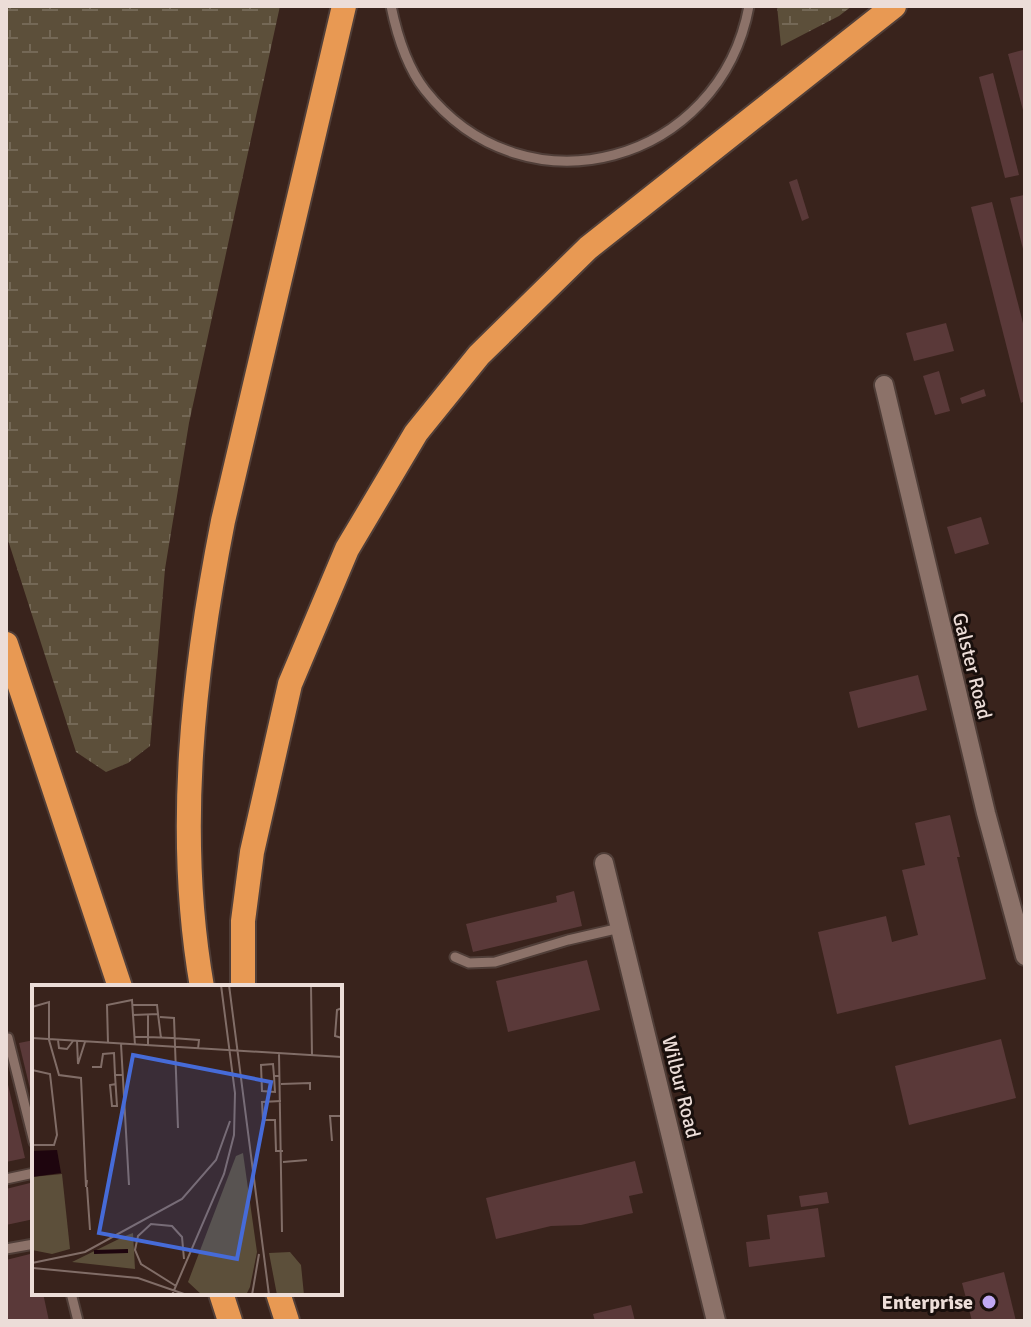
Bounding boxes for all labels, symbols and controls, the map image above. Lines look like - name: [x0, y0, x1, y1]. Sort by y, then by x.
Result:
- street label: Galster Road: [947, 610, 997, 722]
- inset map: [32, 985, 342, 1295]
- street label: Wilbur Road: [656, 1033, 706, 1141]
- place label: Enterprise: [882, 1290, 973, 1315]
- marker: Enterprise: [980, 1293, 998, 1311]

